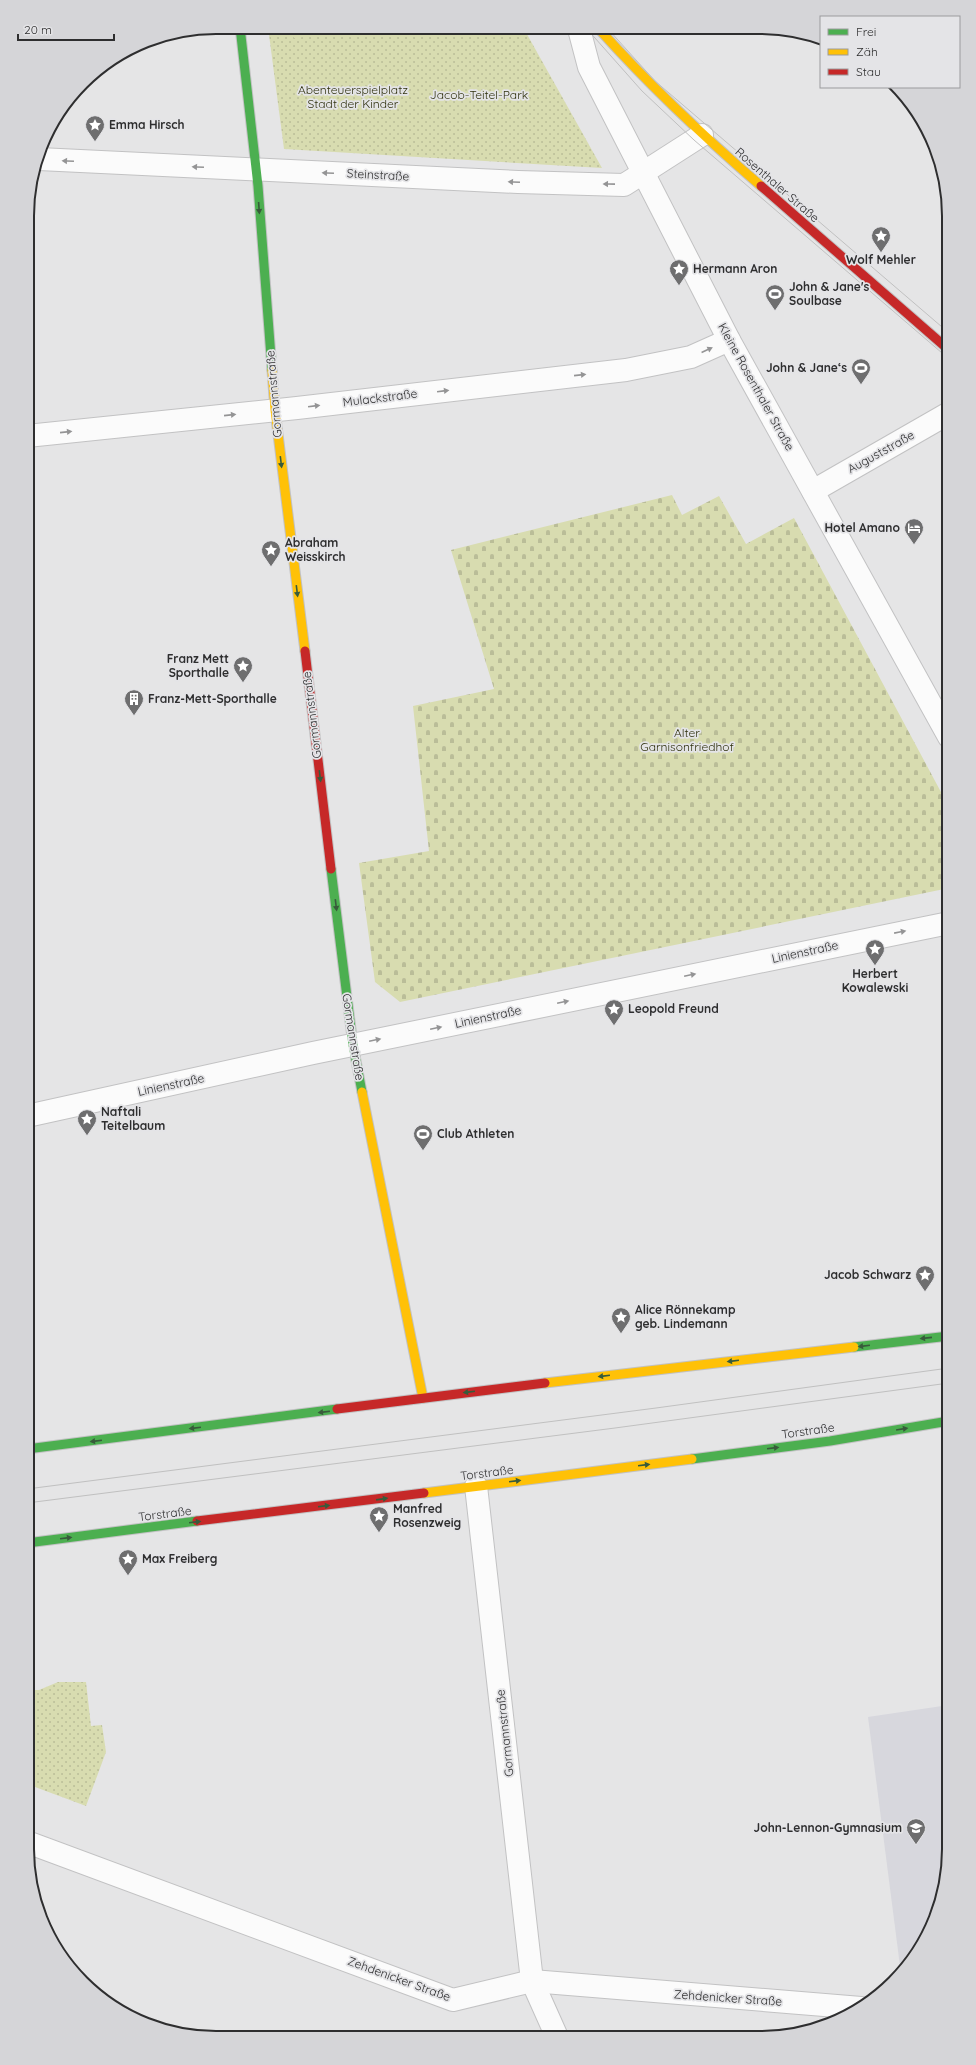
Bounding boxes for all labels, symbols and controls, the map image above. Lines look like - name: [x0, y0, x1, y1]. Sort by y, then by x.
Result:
- scale bar: [18, 16, 114, 42]
- legend: [820, 16, 960, 88]
- text: 20 m: [24, 22, 52, 37]
- text: Frei: [856, 24, 876, 39]
- text: Zäh: [856, 44, 878, 59]
- text: Stau: [856, 64, 881, 79]
- park label: Abenteuerspielplatz Stadt der Kinder: [298, 82, 408, 111]
- park label: Jacob-Teitel-Park: [430, 87, 528, 102]
- place icon: Emma Hirsch: [84, 114, 106, 142]
- place label: Emma Hirsch: [109, 117, 185, 132]
- street label: Rosenthaler Straße: [732, 144, 823, 225]
- one-way arrow: [62, 157, 74, 164]
- one-way arrow: [192, 163, 204, 170]
- street label: Steinstraße: [346, 165, 410, 184]
- one-way arrow: [322, 169, 334, 176]
- one-way arrow: [508, 178, 520, 185]
- one-way arrow: [603, 181, 615, 188]
- one-way arrow: [256, 202, 263, 214]
- place icon: Wolf Mehler: [870, 225, 892, 253]
- place label: Wolf Mehler: [846, 252, 916, 267]
- place icon: Hermann Aron: [668, 258, 690, 286]
- place label: Hermann Aron: [693, 261, 777, 276]
- place label: John & Jane's Soulbase: [789, 279, 869, 308]
- sports icon: John & Jane's Soulbase: [764, 283, 786, 311]
- street label: Kleine Rosenthaler Straße: [715, 320, 798, 453]
- one-way arrow: [701, 347, 712, 353]
- street label: Gormannstraße: [262, 349, 285, 438]
- sports icon: John & Jane‘s: [850, 357, 872, 385]
- place label: John & Jane‘s: [766, 360, 847, 375]
- one-way arrow: [574, 372, 586, 378]
- street label: Mulackstraße: [342, 385, 418, 410]
- one-way arrow: [437, 388, 449, 394]
- one-way arrow: [308, 403, 320, 409]
- one-way arrow: [224, 411, 236, 418]
- street label: Auguststraße: [845, 427, 917, 476]
- one-way arrow: [60, 429, 72, 435]
- one-way arrow: [278, 456, 284, 468]
- hotel icon: Hotel Amano: [903, 517, 925, 545]
- place label: Hotel Amano: [824, 520, 901, 535]
- place label: Abraham Weisskirch: [285, 535, 346, 564]
- place icon: Abraham Weisskirch: [260, 539, 282, 567]
- one-way arrow: [294, 585, 300, 597]
- place label: Franz Mett Sporthalle: [167, 651, 229, 680]
- place icon: Franz Mett Sporthalle: [232, 655, 254, 683]
- street label: Gormannstraße: [299, 670, 324, 760]
- building icon: Franz-Mett-Sporthalle: [123, 688, 145, 716]
- place label: Franz-Mett-Sporthalle: [148, 691, 277, 706]
- park label: Alter Garnisonfriedhof: [640, 725, 735, 754]
- one-way arrow: [316, 770, 323, 782]
- one-way arrow: [332, 899, 339, 911]
- one-way arrow: [894, 929, 906, 935]
- street label: Linienstraße: [770, 937, 840, 966]
- place icon: Herbert Kowalewski: [864, 938, 886, 966]
- place label: Herbert Kowalewski: [842, 966, 909, 995]
- one-way arrow: [684, 972, 697, 978]
- street label: Gormannstraße: [339, 992, 368, 1082]
- one-way arrow: [557, 998, 569, 1004]
- place icon: Leopold Freund: [603, 998, 625, 1026]
- place label: Leopold Freund: [628, 1001, 719, 1016]
- street label: Linienstraße: [453, 1002, 523, 1031]
- one-way arrow: [430, 1025, 442, 1031]
- one-way arrow: [369, 1037, 381, 1043]
- street label: Linienstraße: [136, 1070, 206, 1099]
- place label: Naftali Teitelbaum: [101, 1104, 165, 1133]
- place icon: Naftali Teitelbaum: [76, 1108, 98, 1136]
- sports icon: Club Athleten: [412, 1123, 434, 1151]
- place label: Club Athleten: [437, 1126, 514, 1141]
- place icon: Jacob Schwarz: [914, 1264, 936, 1292]
- place label: Jacob Schwarz: [824, 1267, 911, 1282]
- place label: Alice Rönnekamp geb. Lindemann: [635, 1302, 736, 1331]
- place icon: Alice Rönnekamp geb. Lindemann: [610, 1306, 632, 1334]
- one-way arrow: [920, 1335, 932, 1342]
- one-way arrow: [858, 1342, 870, 1349]
- one-way arrow: [727, 1358, 739, 1365]
- one-way arrow: [598, 1373, 610, 1379]
- one-way arrow: [463, 1389, 475, 1395]
- one-way arrow: [318, 1409, 330, 1415]
- street label: Torstraße: [781, 1419, 836, 1442]
- one-way arrow: [189, 1425, 201, 1431]
- one-way arrow: [895, 1426, 908, 1432]
- one-way arrow: [90, 1437, 102, 1444]
- one-way arrow: [767, 1445, 779, 1451]
- one-way arrow: [638, 1461, 650, 1468]
- street label: Torstraße: [460, 1462, 514, 1483]
- one-way arrow: [509, 1478, 521, 1484]
- one-way arrow: [376, 1496, 388, 1502]
- place label: Manfred Rosenzweig: [393, 1501, 461, 1530]
- street label: Torstraße: [138, 1503, 192, 1524]
- one-way arrow: [318, 1503, 330, 1509]
- place icon: Manfred Rosenzweig: [368, 1505, 390, 1533]
- one-way arrow: [189, 1519, 201, 1525]
- one-way arrow: [60, 1535, 72, 1542]
- place icon: Max Freiberg: [117, 1548, 139, 1576]
- place label: Max Freiberg: [142, 1551, 217, 1566]
- street label: Gormannstraße: [492, 1688, 517, 1777]
- school or university icon: John-Lennon-Gymnasium: [905, 1817, 927, 1845]
- place label: John-Lennon-Gymnasium: [754, 1820, 902, 1835]
- street label: Zehdenicker Straße: [346, 1953, 453, 2004]
- street label: Zehdenicker Straße: [673, 1986, 783, 2009]

